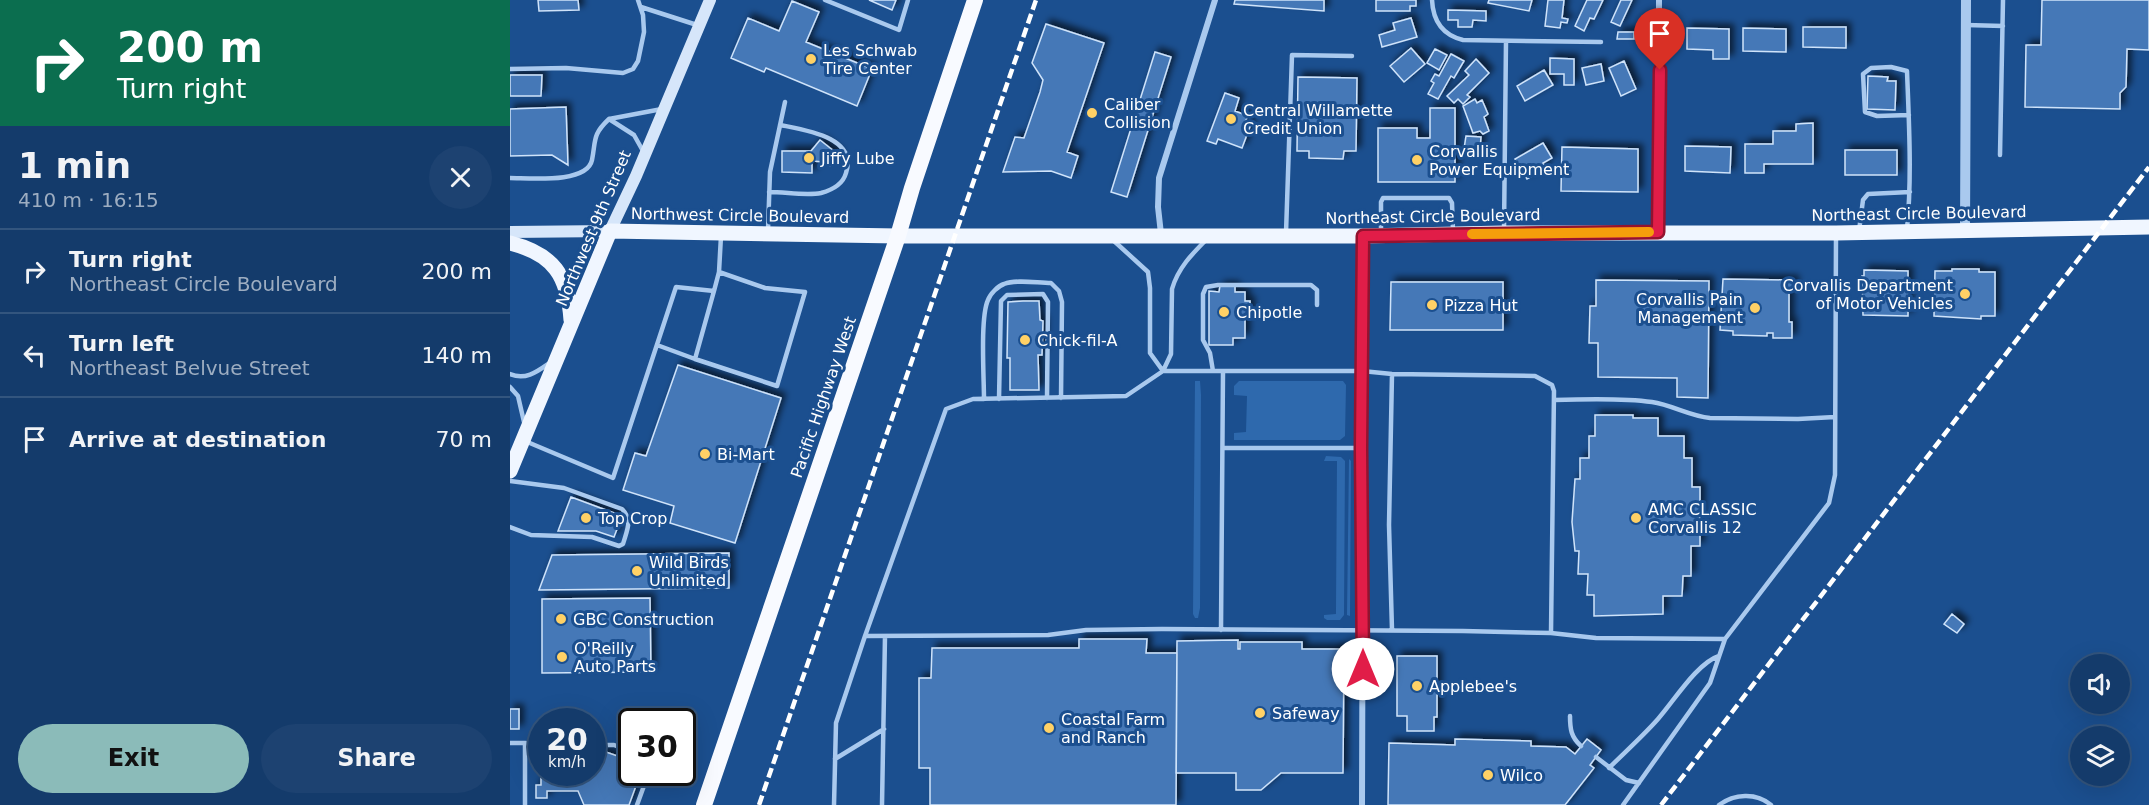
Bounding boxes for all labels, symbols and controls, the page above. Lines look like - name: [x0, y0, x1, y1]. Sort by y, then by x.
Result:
- pin: [1634, 8, 1685, 70]
- icon: arrive: [1643, 17, 1676, 50]
- text: 200 m: [117, 23, 263, 72]
- icon: right: [18, 24, 96, 102]
- place label: Les Schwab Tire Center: [822, 41, 917, 78]
- marker: Les Schwab Tire Center: [804, 52, 818, 66]
- text: Turn right: [117, 73, 246, 104]
- place label: Caliber Collision: [1104, 95, 1171, 132]
- place label: Central Willamette Credit Union: [1243, 101, 1393, 138]
- marker: Caliber Collision: [1085, 106, 1099, 120]
- marker: Central Willamette Credit Union: [1224, 112, 1238, 126]
- place label: Corvallis Power Equipment: [1429, 142, 1569, 179]
- text: 1 min: [18, 145, 131, 186]
- button: close: [429, 146, 492, 209]
- street label: Northwest 9th Street: [552, 147, 635, 309]
- place label: Jiffy Lube: [820, 149, 895, 168]
- marker: Jiffy Lube: [802, 151, 816, 165]
- marker: Corvallis Power Equipment: [1410, 153, 1424, 167]
- text: 410 m · 16:15: [18, 188, 159, 212]
- street label: Northeast Circle Boulevard: [1811, 202, 2027, 225]
- street label: Northwest Circle Boulevard: [631, 204, 849, 227]
- street label: Northeast Circle Boulevard: [1325, 205, 1541, 228]
- text: Turn right: [69, 247, 192, 272]
- icon: right: [18, 255, 51, 288]
- text: 200 m: [422, 259, 492, 284]
- text: Northeast Circle Boulevard: [69, 272, 338, 296]
- place label: Corvallis Department of Motor Vehicles: [1783, 276, 1953, 313]
- marker: Corvallis Department of Motor Vehicles: [1958, 287, 1972, 301]
- place label: Corvallis Pain Management: [1636, 290, 1743, 327]
- place label: Pizza Hut: [1444, 296, 1518, 315]
- marker: Pizza Hut: [1425, 298, 1439, 312]
- marker: Corvallis Pain Management: [1748, 301, 1762, 315]
- place label: Chipotle: [1236, 303, 1302, 322]
- marker: Chipotle: [1217, 305, 1231, 319]
- street label: Pacific Highway West: [787, 314, 860, 480]
- text: Turn left: [69, 331, 174, 356]
- place label: Chick-fil-A: [1037, 331, 1118, 350]
- marker: Chick-fil-A: [1018, 333, 1032, 347]
- icon: left: [18, 339, 51, 372]
- text: 140 m: [422, 343, 492, 368]
- text: Northeast Belvue Street: [69, 356, 310, 380]
- icon: arrive: [18, 423, 51, 456]
- text: Arrive at destination: [69, 427, 326, 452]
- text: 70 m: [436, 427, 492, 452]
- place label: Bi-Mart: [717, 445, 775, 464]
- marker: Bi-Mart: [698, 447, 712, 461]
- place label: AMC CLASSIC Corvallis 12: [1648, 500, 1757, 537]
- place label: Top Crop: [597, 509, 667, 528]
- marker: Top Crop: [579, 511, 593, 525]
- marker: AMC CLASSIC Corvallis 12: [1629, 511, 1643, 525]
- place label: Wild Birds Unlimited: [649, 553, 729, 590]
- marker: Wild Birds Unlimited: [630, 564, 644, 578]
- place label: GBC Construction: [573, 610, 714, 629]
- marker: GBC Construction: [554, 612, 568, 626]
- position arrow: [1331, 637, 1395, 701]
- place label: O'Reilly Auto Parts: [574, 639, 656, 676]
- marker: O'Reilly Auto Parts: [555, 650, 569, 664]
- map controls: [2070, 654, 2130, 786]
- button: sound: [2070, 654, 2130, 714]
- place label: Applebee's: [1429, 677, 1517, 696]
- marker: Applebee's: [1410, 679, 1424, 693]
- place label: Safeway: [1272, 704, 1340, 723]
- marker: Safeway: [1253, 706, 1267, 720]
- speed limit sign: 30: [618, 708, 696, 786]
- place label: Coastal Farm and Ranch: [1061, 710, 1165, 747]
- marker: Coastal Farm and Ranch: [1042, 721, 1056, 735]
- text: 20: [546, 722, 588, 757]
- button: Exit: [18, 724, 249, 793]
- button: Share: [261, 724, 492, 793]
- button: layers: [2070, 726, 2130, 786]
- text: km/h: [548, 753, 586, 771]
- place label: Wilco: [1500, 766, 1543, 785]
- marker: Wilco: [1481, 768, 1495, 782]

